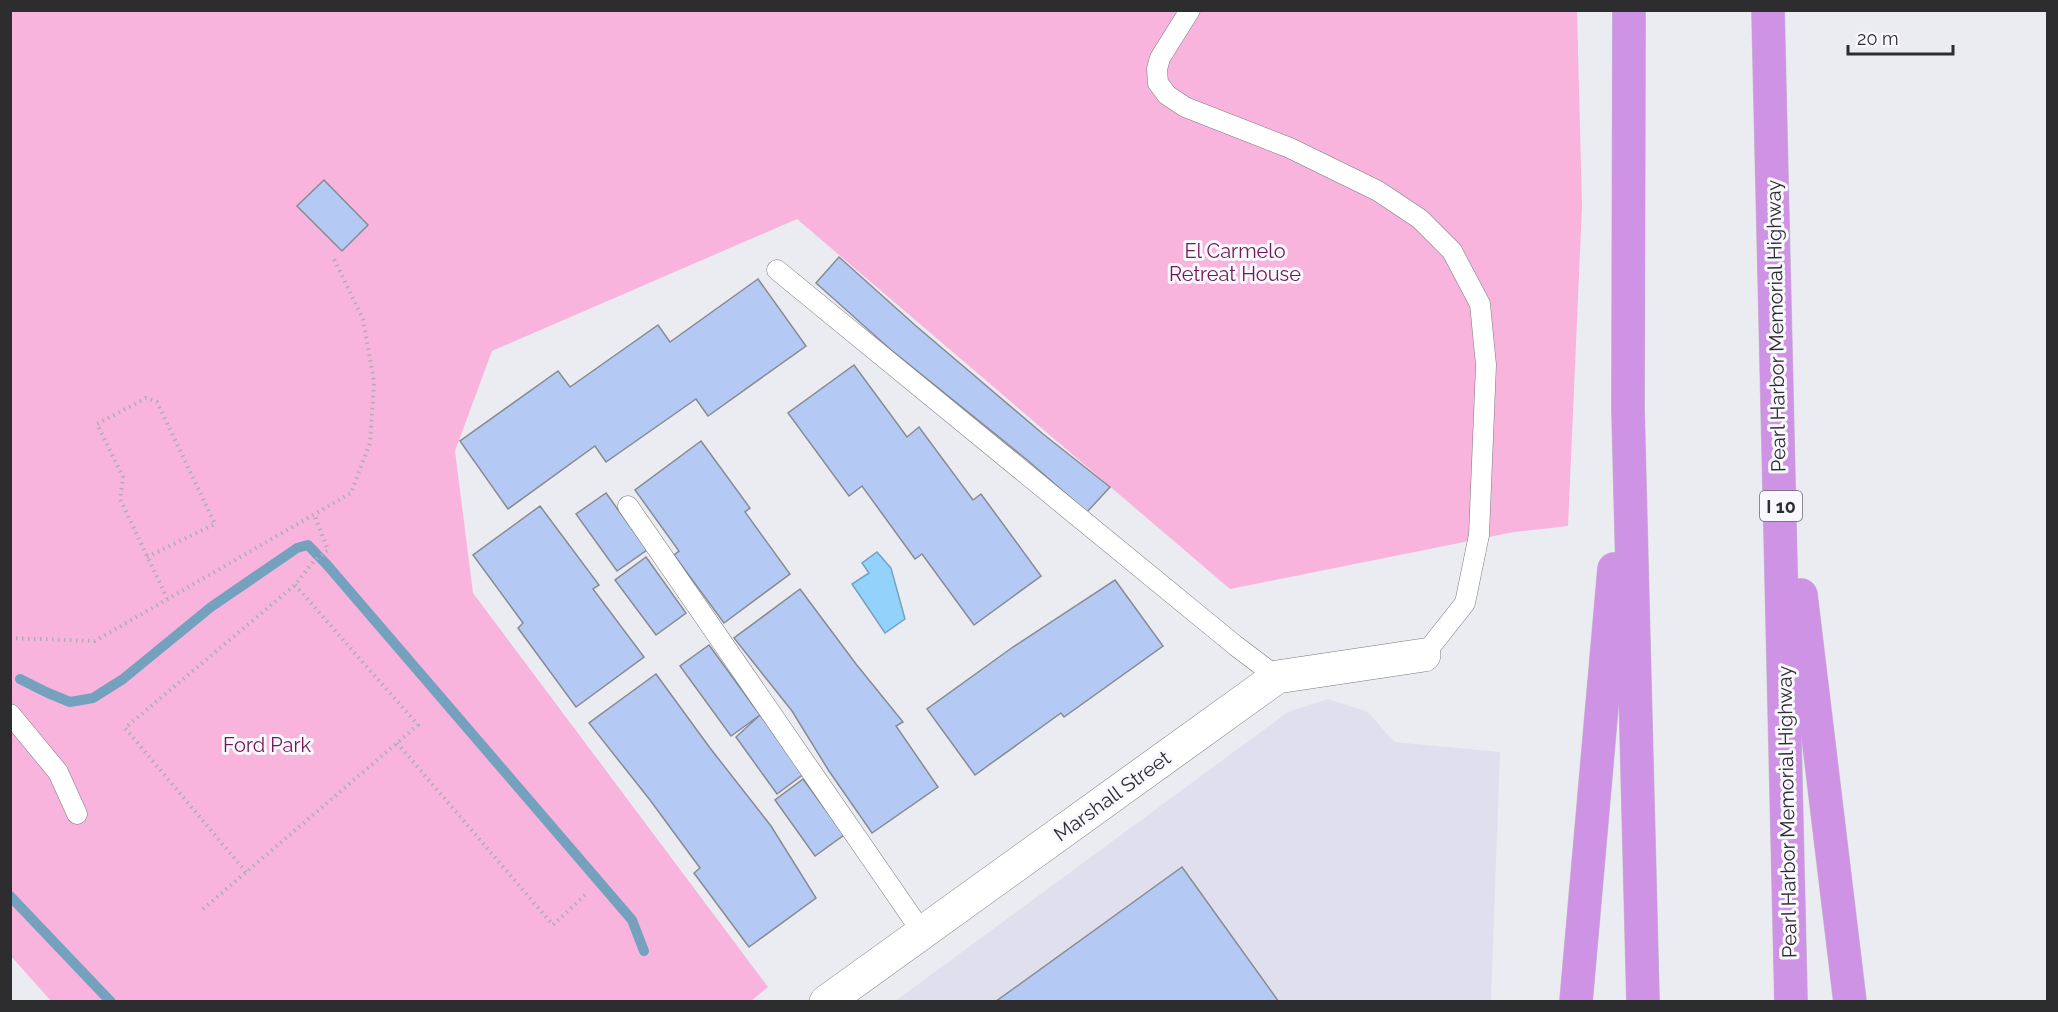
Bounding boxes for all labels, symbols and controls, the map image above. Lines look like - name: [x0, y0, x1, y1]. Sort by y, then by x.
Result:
- scale bar: [1848, 18, 1953, 56]
- text: 20 m: [1857, 28, 1899, 49]
- street label: Pearl Harbor Memorial Highway: [1761, 180, 1791, 472]
- park label: El Carmelo Retreat House: [1169, 239, 1301, 286]
- road number: I 10: [1760, 491, 1802, 521]
- street label: Pearl Harbor Memorial Highway: [1772, 666, 1802, 958]
- park label: Ford Park: [223, 733, 311, 757]
- street label: Marshall Street: [1049, 745, 1175, 846]

